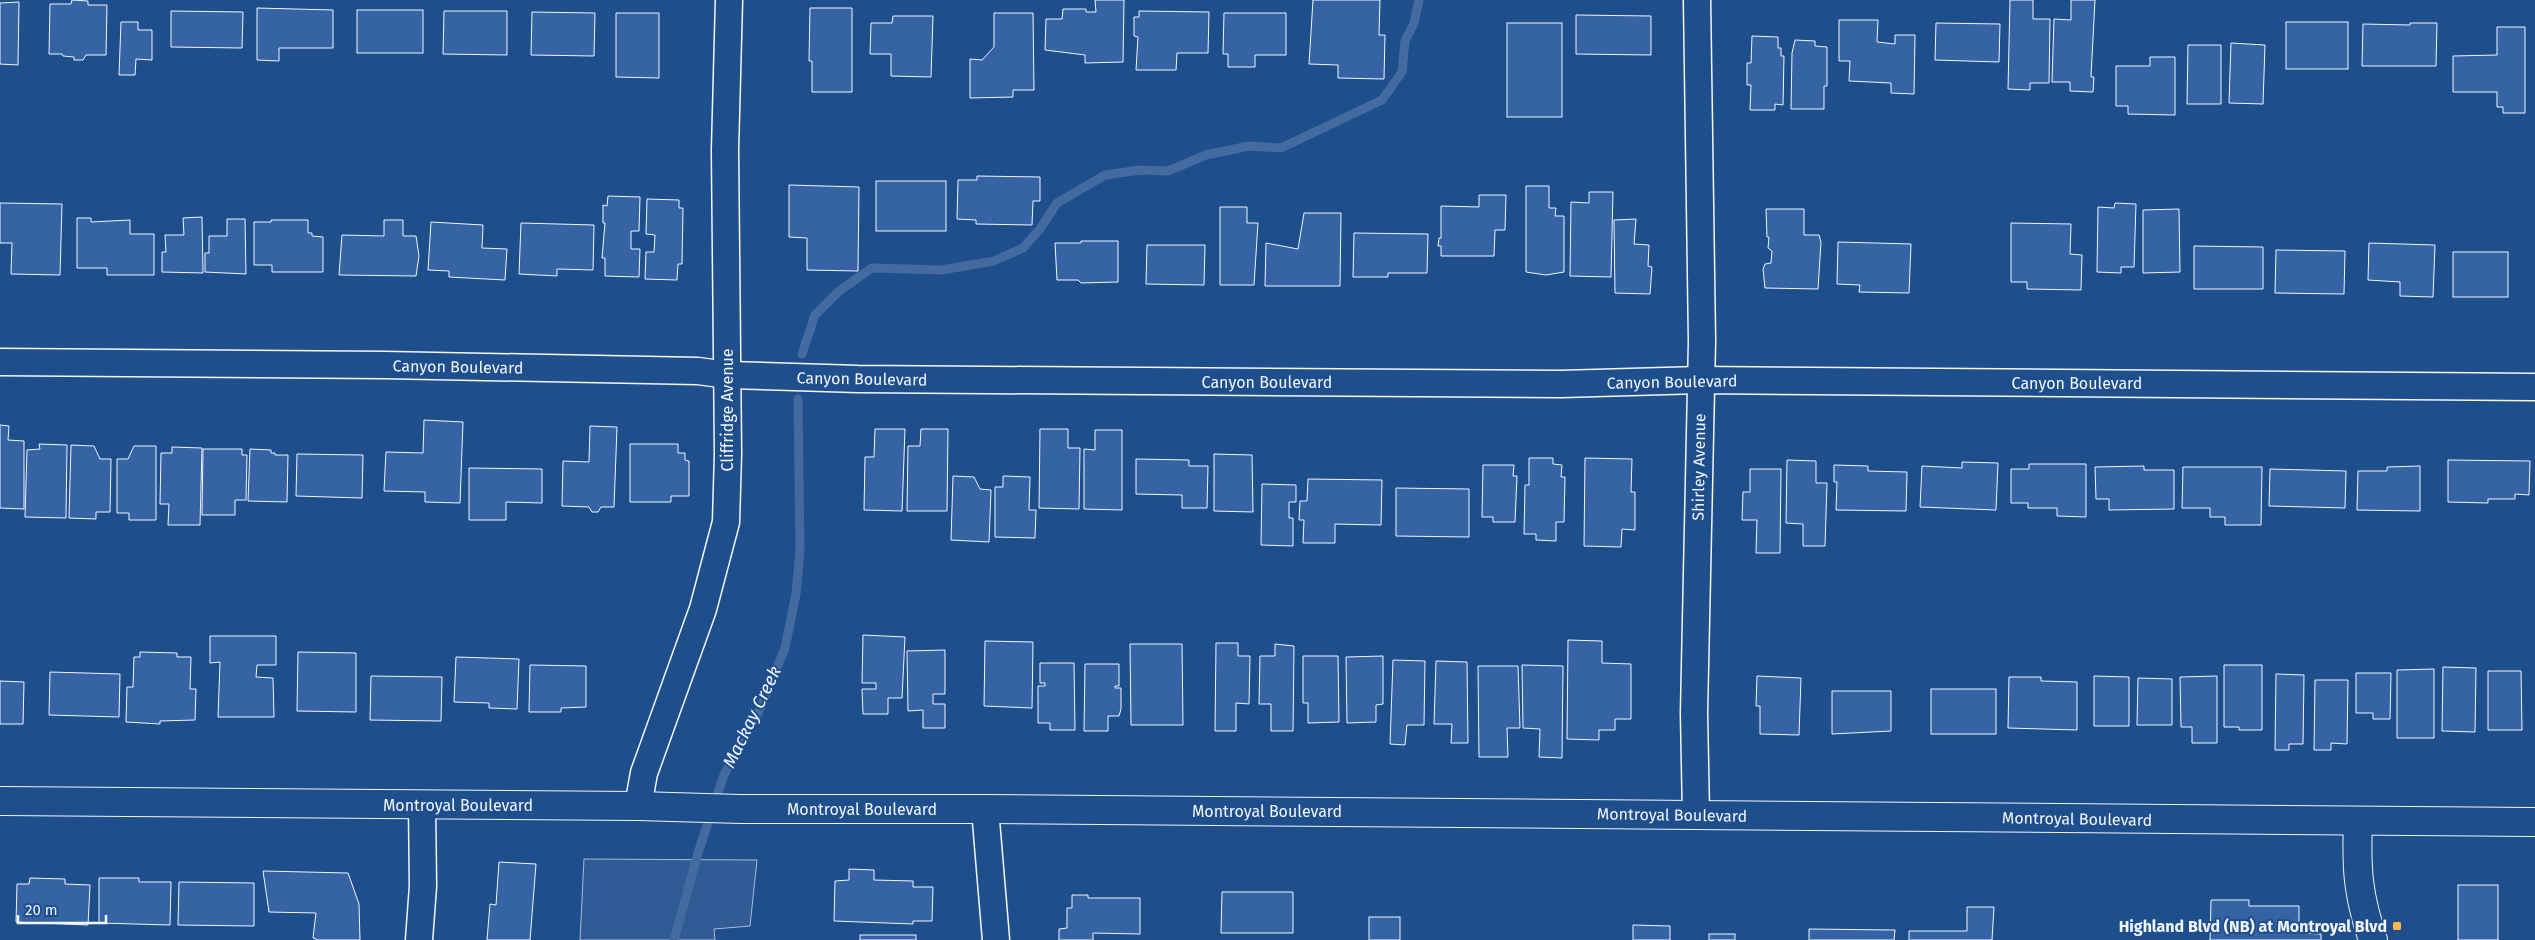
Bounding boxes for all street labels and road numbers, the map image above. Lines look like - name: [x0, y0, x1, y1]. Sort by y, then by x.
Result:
- street label: Cliffridge Avenue: [718, 348, 737, 472]
- street label: Canyon Boulevard: [392, 356, 524, 378]
- street label: Canyon Boulevard: [796, 368, 928, 390]
- street label: Canyon Boulevard: [1606, 371, 1738, 393]
- street label: Canyon Boulevard: [1202, 373, 1332, 392]
- street label: Canyon Boulevard: [2012, 374, 2142, 393]
- street label: Shirley Avenue: [1689, 413, 1709, 521]
- street label: Montroyal Boulevard: [383, 796, 533, 815]
- street label: Montroyal Boulevard: [787, 800, 937, 819]
- street label: Montroyal Boulevard: [1192, 802, 1342, 821]
- street label: Montroyal Boulevard: [1597, 804, 1747, 826]
- street label: Montroyal Boulevard: [2002, 808, 2152, 830]

